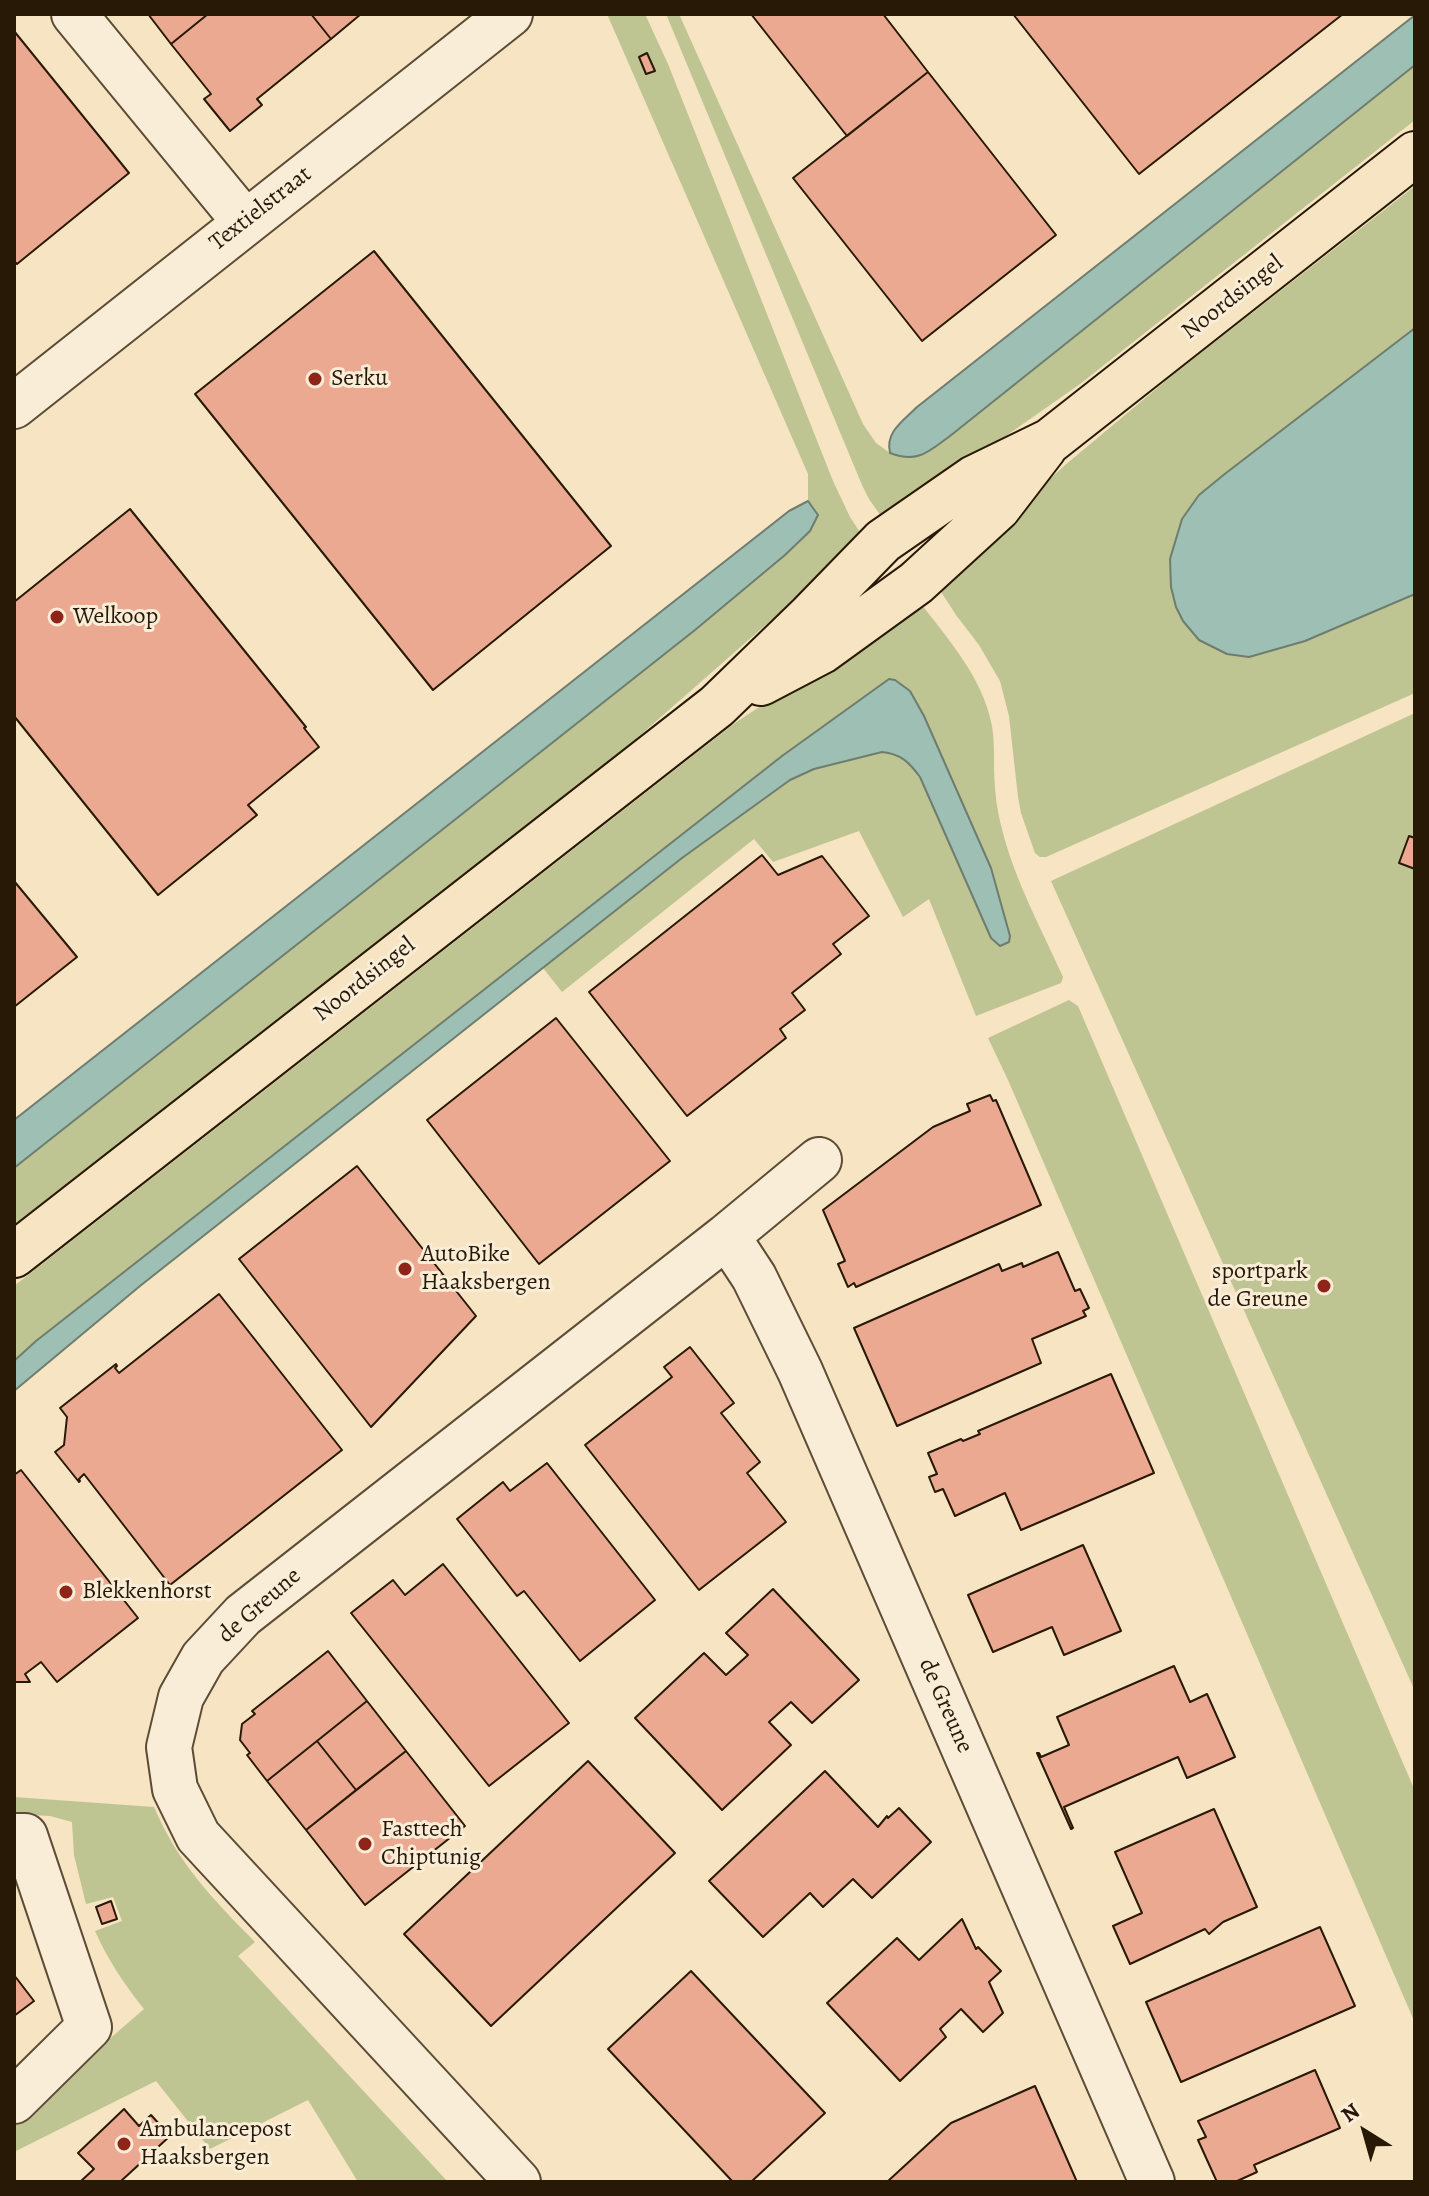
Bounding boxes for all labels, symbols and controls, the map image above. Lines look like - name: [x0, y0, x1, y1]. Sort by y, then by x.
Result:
- street label: Textielstraat: [204, 160, 318, 258]
- street label: Noordsingel: [1177, 249, 1289, 347]
- place label: Serku: [331, 365, 388, 393]
- marker: Serku: [306, 370, 324, 388]
- place label: Welkoop: [73, 603, 158, 631]
- marker: Welkoop: [48, 608, 66, 626]
- street label: Noordsingel: [309, 931, 421, 1029]
- place label: AutoBike Haaksbergen: [421, 1241, 551, 1297]
- place label: sportpark de Greune: [1207, 1258, 1308, 1314]
- marker: AutoBike Haaksbergen: [396, 1260, 414, 1278]
- marker: sportpark de Greune: [1315, 1277, 1333, 1295]
- street label: de Greune: [213, 1562, 307, 1650]
- place label: Blekkenhorst: [82, 1578, 212, 1606]
- marker: Blekkenhorst: [57, 1583, 75, 1601]
- street label: de Greune: [911, 1654, 979, 1758]
- place label: Fasttech Chiptunig: [381, 1816, 481, 1872]
- marker: Fasttech Chiptunig: [356, 1835, 374, 1853]
- north arrow: [1325, 2092, 1405, 2172]
- text: N: [1335, 2096, 1366, 2130]
- place label: Ambulancepost Haaksbergen: [140, 2116, 292, 2172]
- marker: Ambulancepost Haaksbergen: [115, 2135, 133, 2153]

